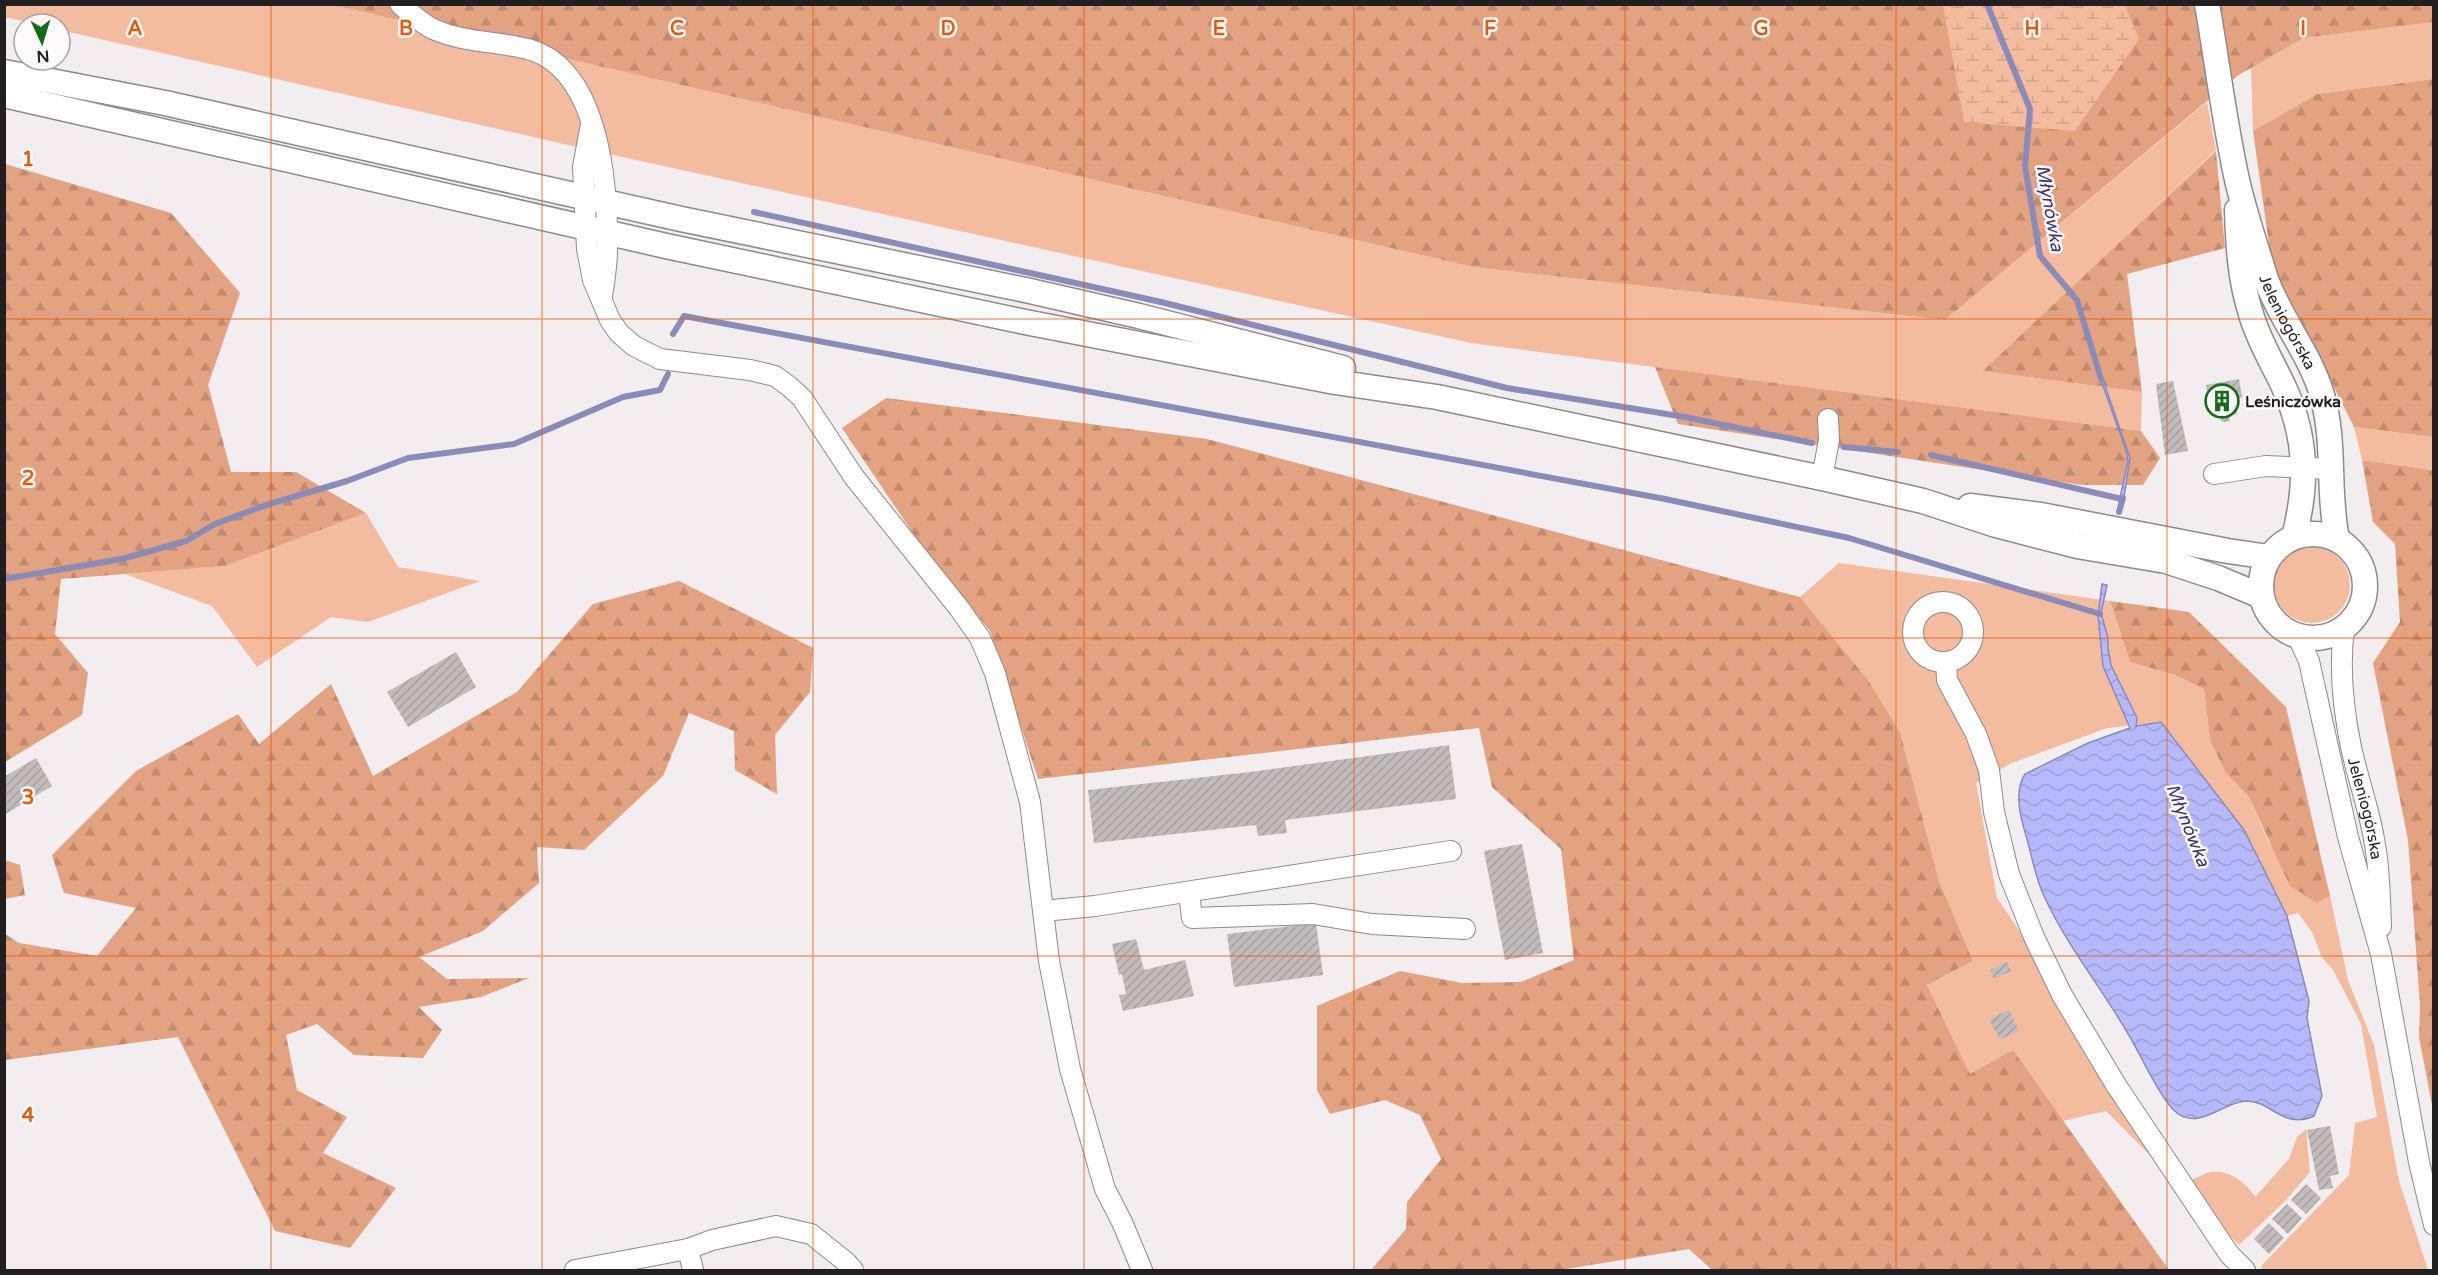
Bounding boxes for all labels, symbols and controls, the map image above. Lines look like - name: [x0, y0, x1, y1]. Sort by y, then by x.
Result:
- north arrow: [12, 12, 72, 72]
- text: A: [128, 17, 143, 41]
- text: B: [399, 17, 413, 41]
- text: C: [670, 17, 684, 41]
- text: D: [940, 17, 956, 41]
- text: E: [1213, 17, 1226, 41]
- text: F: [1484, 17, 1496, 41]
- text: G: [1753, 17, 1769, 41]
- text: H: [2024, 17, 2040, 41]
- text: I: [2300, 17, 2306, 41]
- text: N: [36, 46, 50, 66]
- text: 1: [22, 148, 34, 172]
- water label: Młynówka: [2032, 163, 2069, 254]
- street label: Jeleniogórska: [2254, 272, 2320, 373]
- building icon: Leśniczówka: [2204, 383, 2240, 419]
- place label: Leśniczówka: [2245, 392, 2341, 412]
- text: 2: [22, 467, 34, 491]
- street label: Jeleniogórska: [2343, 756, 2386, 861]
- water label: Młynówka: [2161, 780, 2215, 871]
- text: 3: [22, 786, 34, 810]
- text: 4: [22, 1104, 35, 1128]

